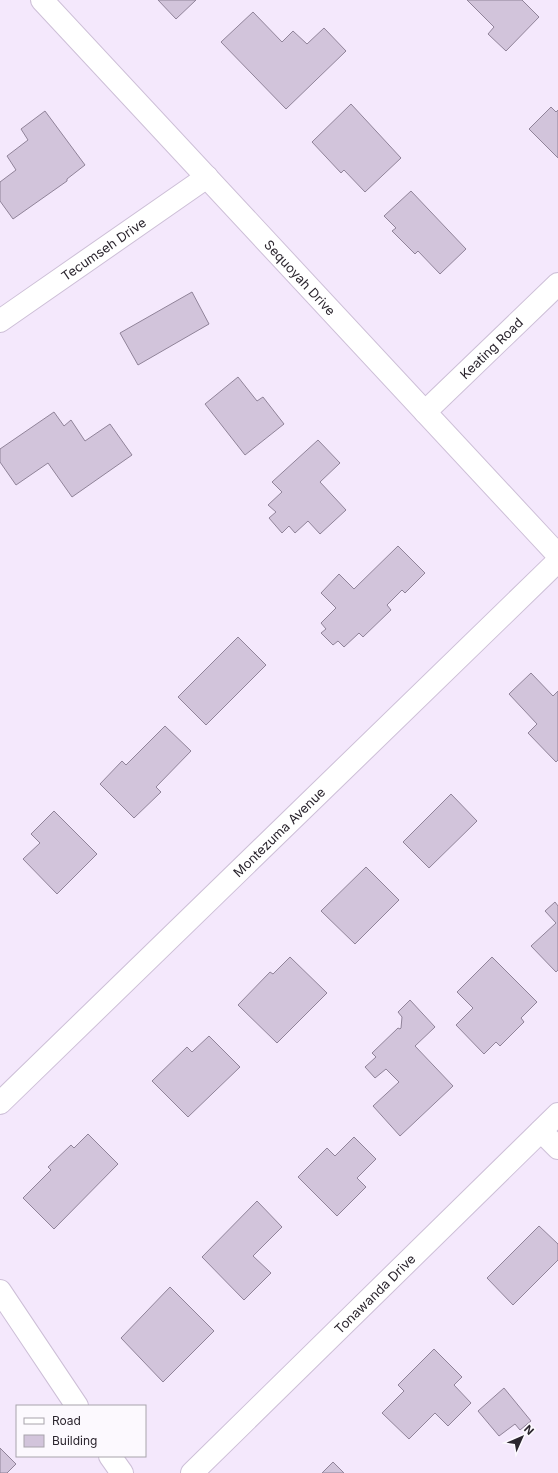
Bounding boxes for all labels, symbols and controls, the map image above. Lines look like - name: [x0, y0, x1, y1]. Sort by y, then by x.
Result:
- street label: Tecumseh Drive: [58, 214, 149, 284]
- street label: Sequoyah Drive: [261, 236, 339, 319]
- street label: Keating Road: [456, 314, 526, 382]
- street label: Montezuma Avenue: [230, 784, 328, 880]
- street label: Tonawanda Drive: [331, 1251, 419, 1337]
- legend: [16, 1405, 146, 1457]
- text: Road: [52, 1413, 81, 1428]
- north arrow: [502, 1417, 542, 1457]
- text: N: [521, 1422, 537, 1438]
- text: Building: [52, 1433, 97, 1448]

